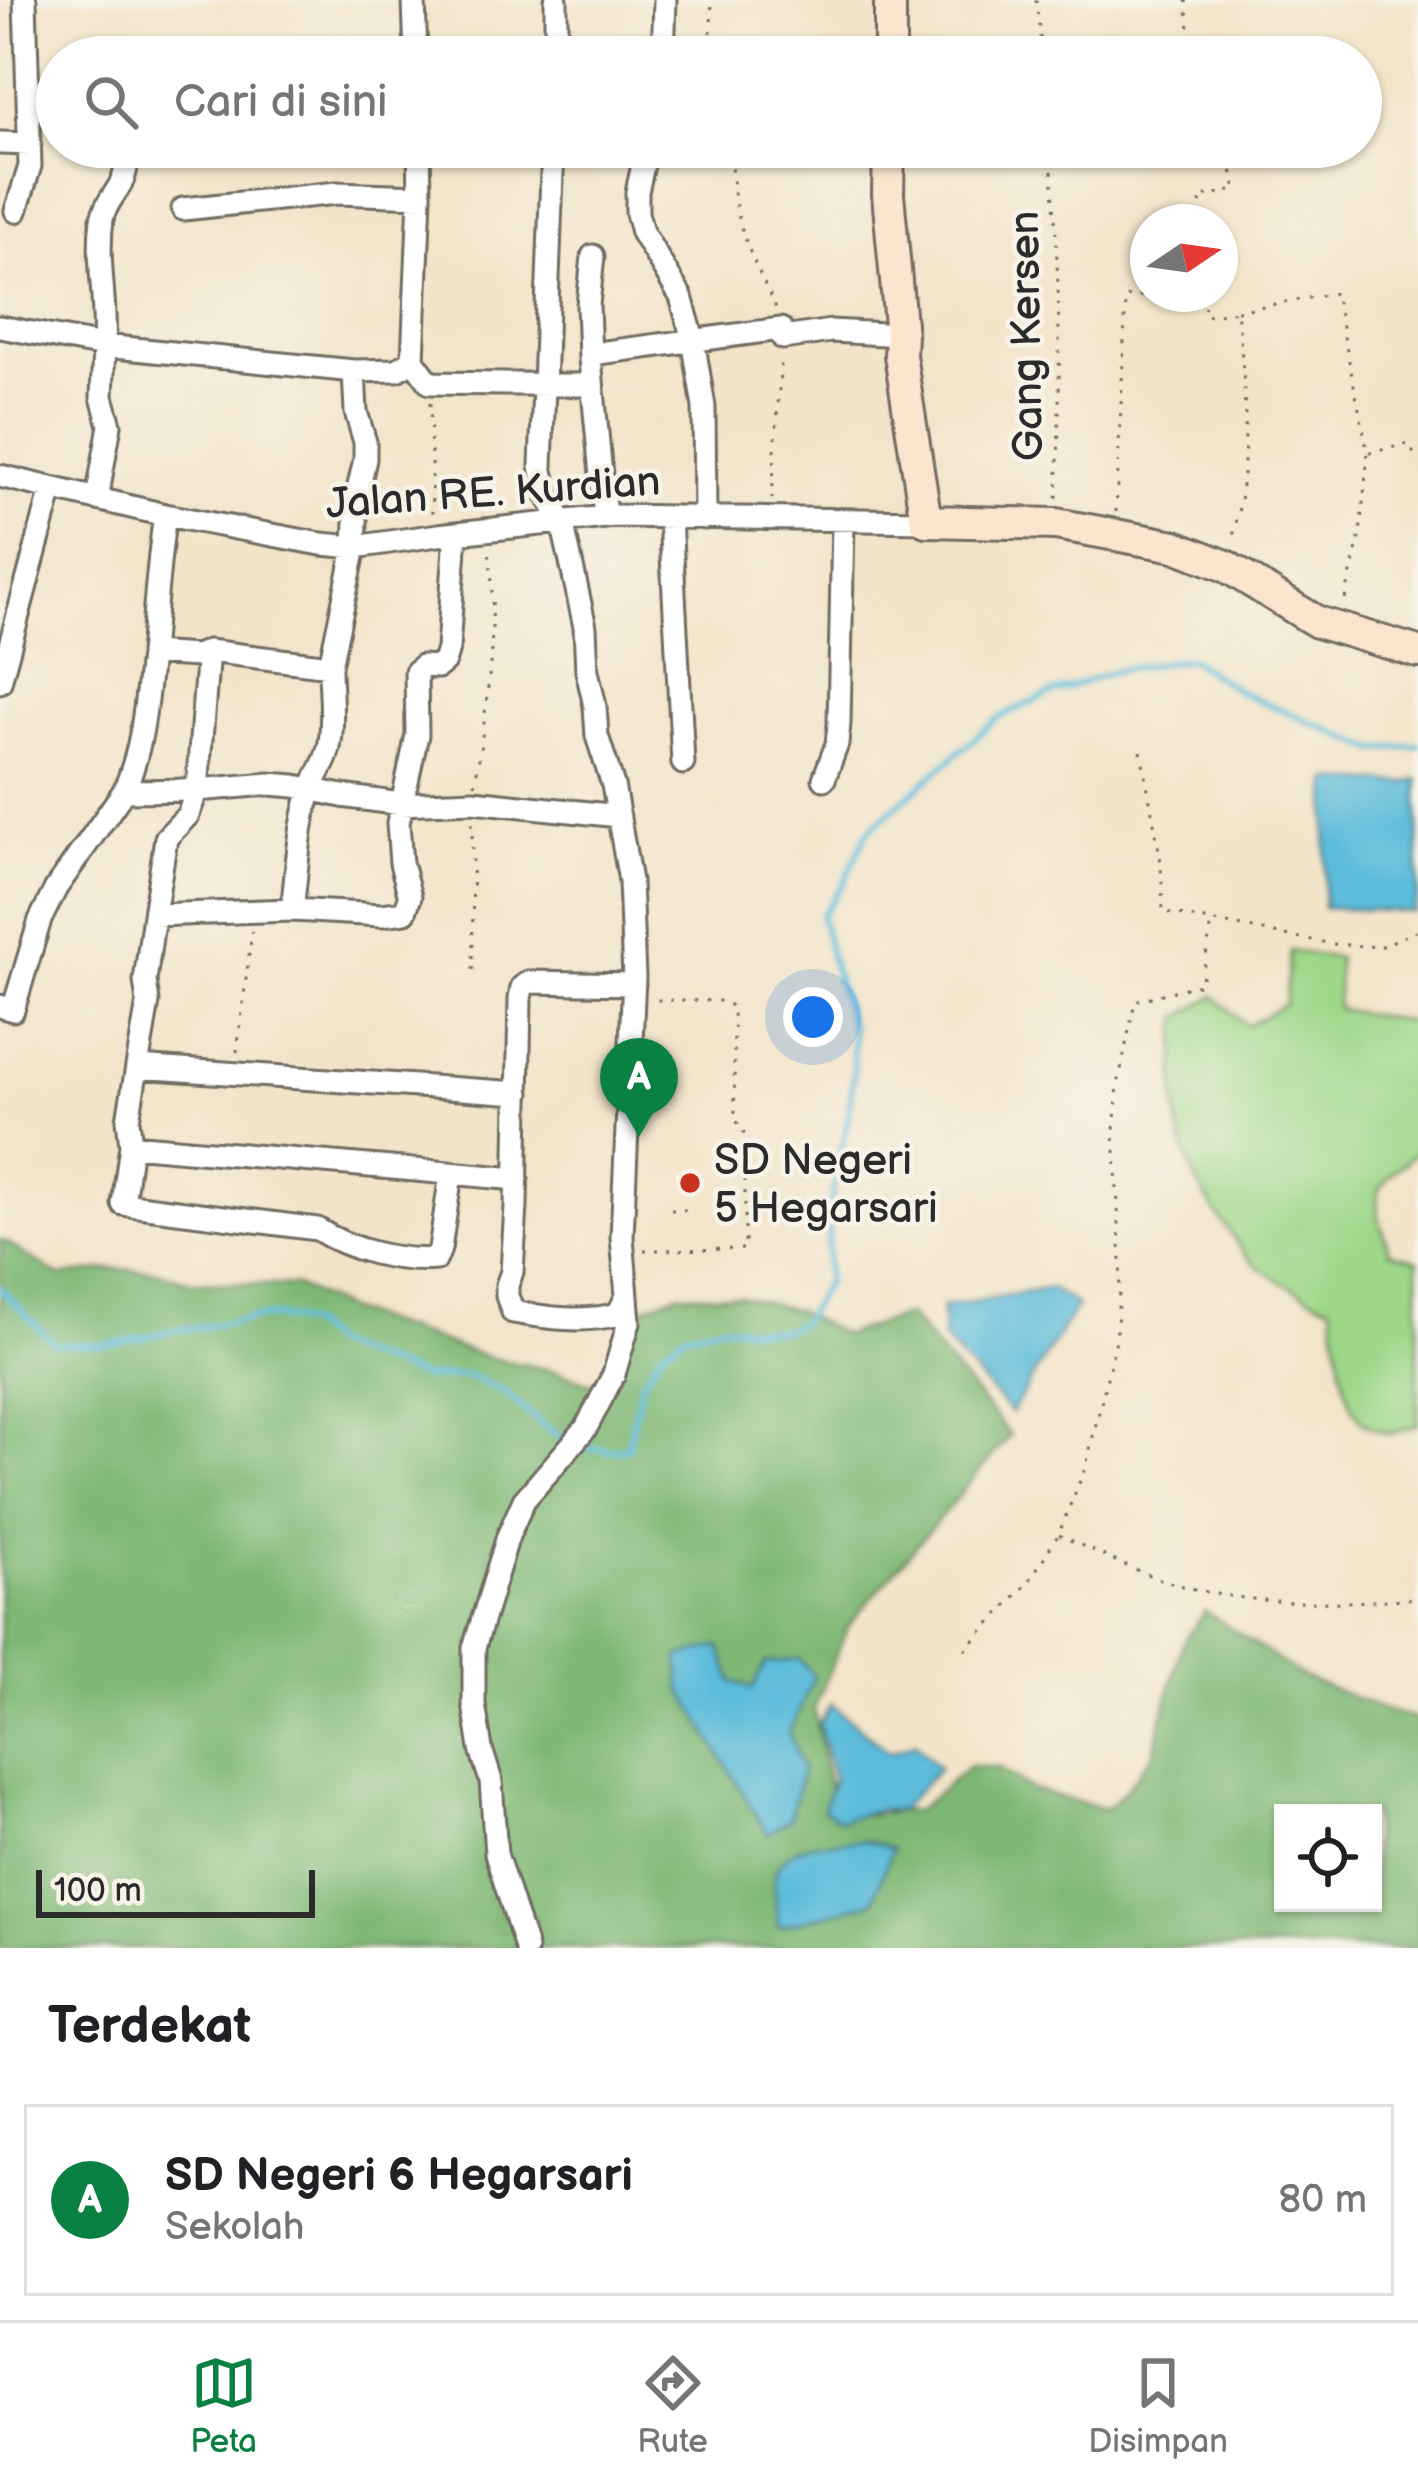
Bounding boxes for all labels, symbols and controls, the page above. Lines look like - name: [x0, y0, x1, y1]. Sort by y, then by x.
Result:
- search box: [36, 36, 1382, 168]
- icon: search: [78, 69, 144, 135]
- text: Cari di sini: [174, 75, 388, 130]
- north arrow: [1130, 204, 1238, 312]
- street label: Gang Kersen: [1000, 210, 1055, 462]
- street label: Jalan RE. Kurdian: [324, 456, 662, 531]
- your location: [783, 987, 843, 1047]
- pin: A: [600, 1038, 678, 1137]
- place label: SD Negeri 5 Hegarsari: [714, 1136, 938, 1235]
- marker: SD Negeri 5 Hegarsari: [677, 1170, 703, 1196]
- map controls: [1274, 1804, 1382, 1912]
- button: locate: [1274, 1804, 1382, 1912]
- scale bar: [36, 1864, 315, 1917]
- text: 100 m: [54, 1871, 142, 1911]
- text: Terdekat: [48, 1996, 251, 2057]
- text: SD Negeri 6 Hegarsari: [165, 2149, 633, 2204]
- text: A: [78, 2177, 102, 2224]
- text: 80 m: [1279, 2177, 1367, 2224]
- text: Sekolah: [165, 2204, 304, 2251]
- tab: Peta: [190, 2350, 257, 2462]
- tab: Rute: [637, 2350, 708, 2462]
- tab: Disimpan: [1088, 2350, 1228, 2462]

